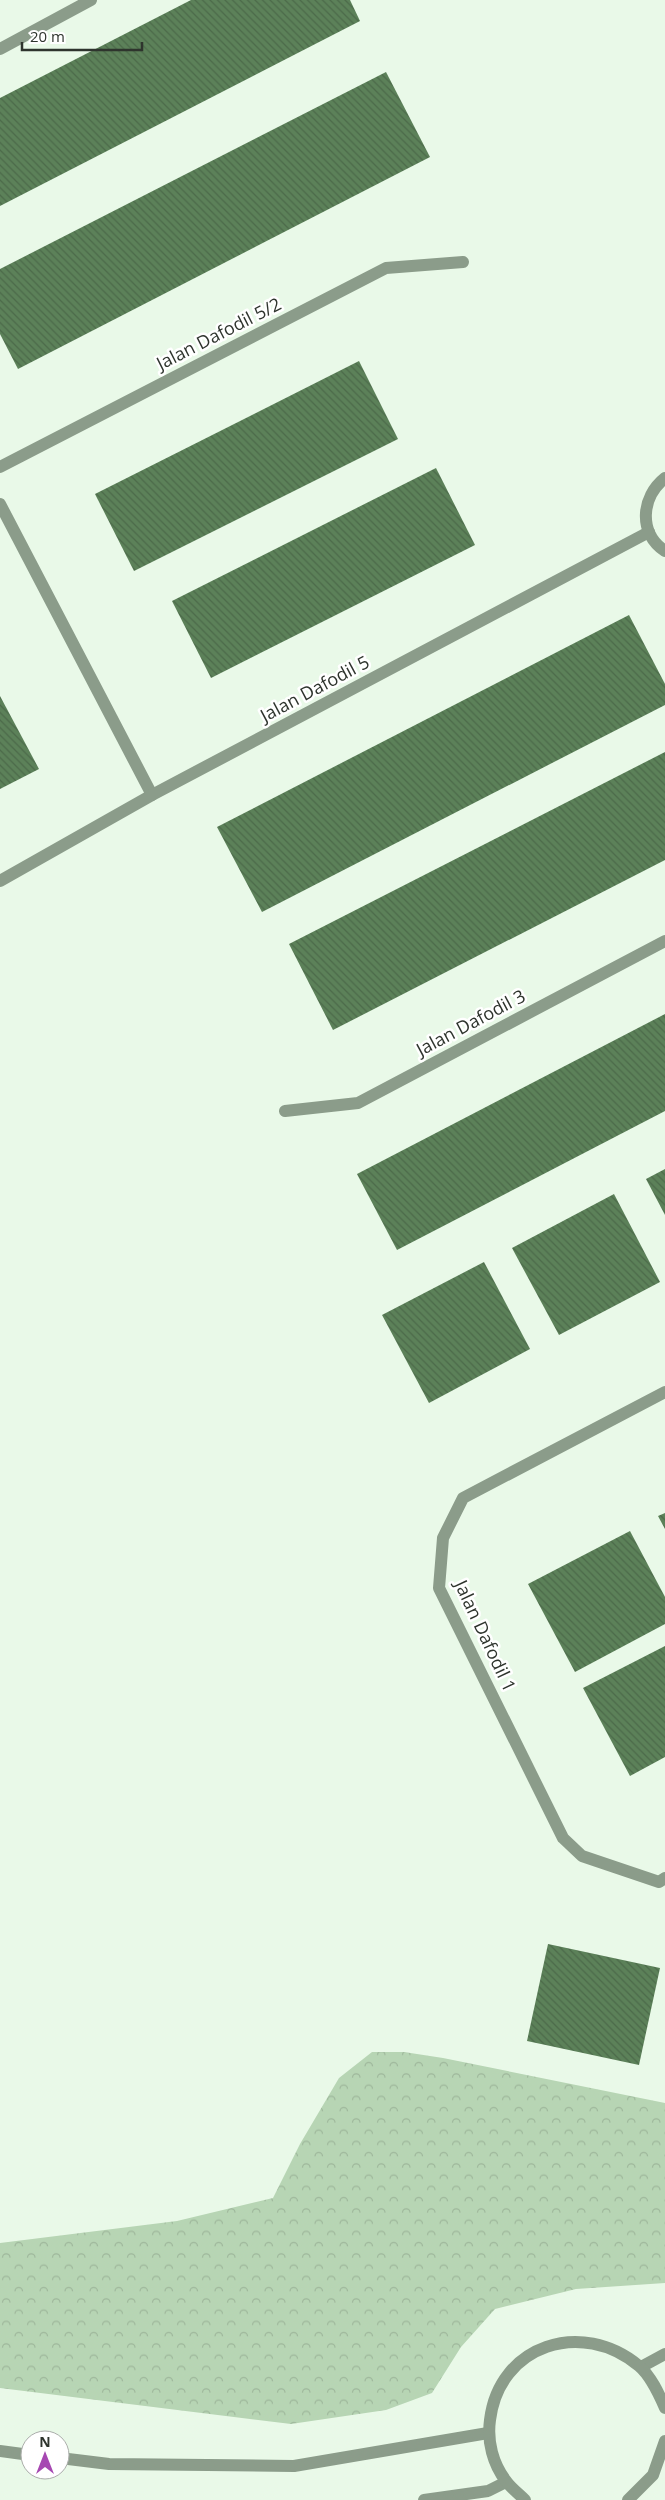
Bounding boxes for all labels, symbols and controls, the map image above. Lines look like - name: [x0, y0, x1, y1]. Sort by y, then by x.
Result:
- scale bar: [22, 20, 142, 52]
- text: 20 m: [30, 26, 65, 46]
- street label: Jalan Dafodil 5/2: [150, 291, 285, 376]
- street label: Jalan Dafodil 5: [254, 649, 373, 728]
- street label: Jalan Dafodil 3: [410, 983, 529, 1062]
- street label: Jalan Dafodil 1: [449, 1574, 522, 1695]
- north arrow: [20, 2430, 70, 2480]
- text: N: [39, 2432, 51, 2451]

